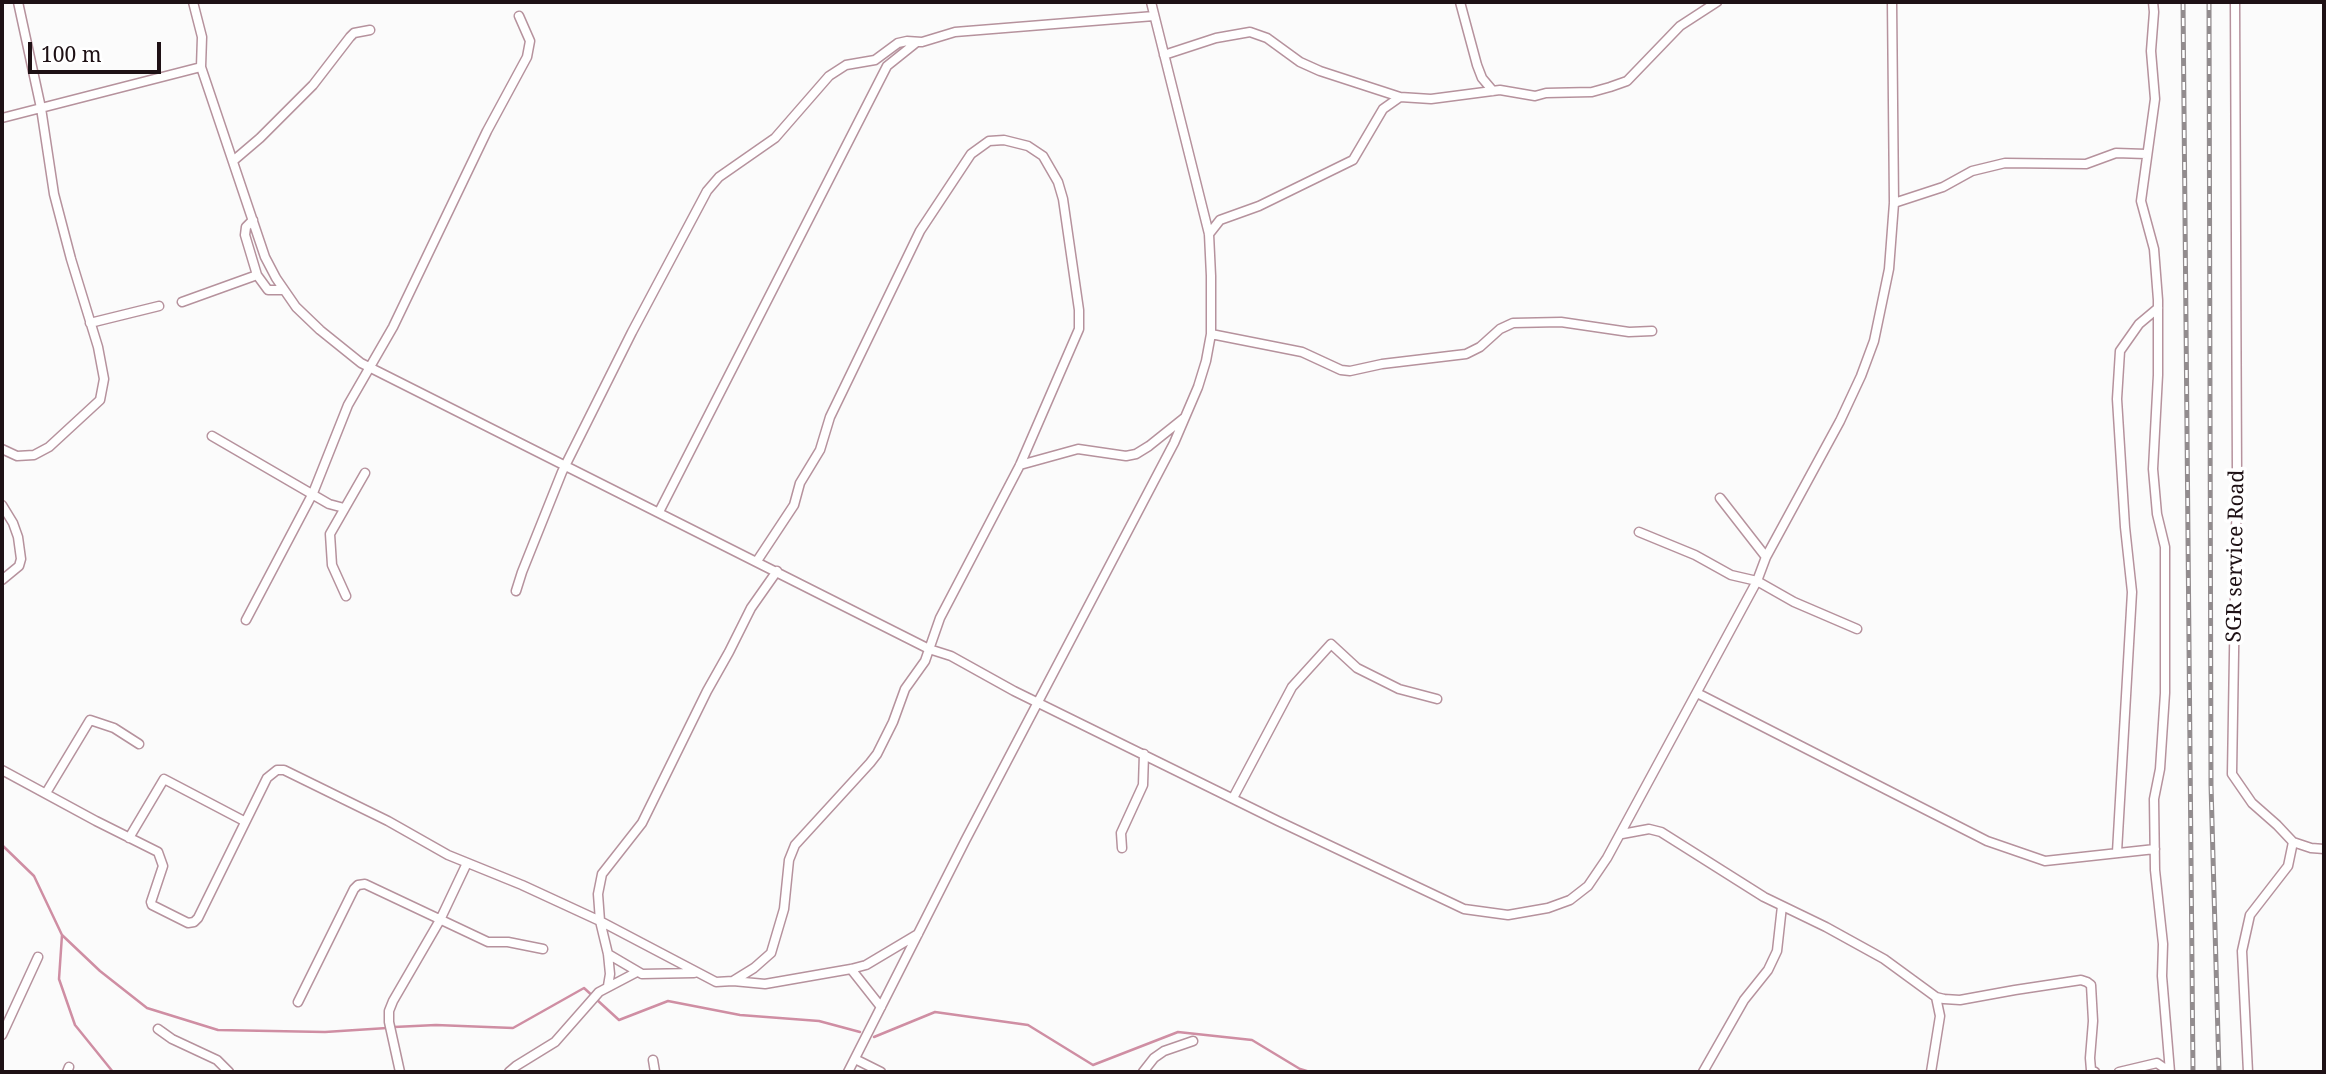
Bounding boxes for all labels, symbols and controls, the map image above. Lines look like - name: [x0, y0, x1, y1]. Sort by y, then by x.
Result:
- scale bar: [32, 28, 164, 72]
- text: 100 m: [41, 40, 102, 68]
- street label: SGR service Road: [2222, 469, 2250, 643]

